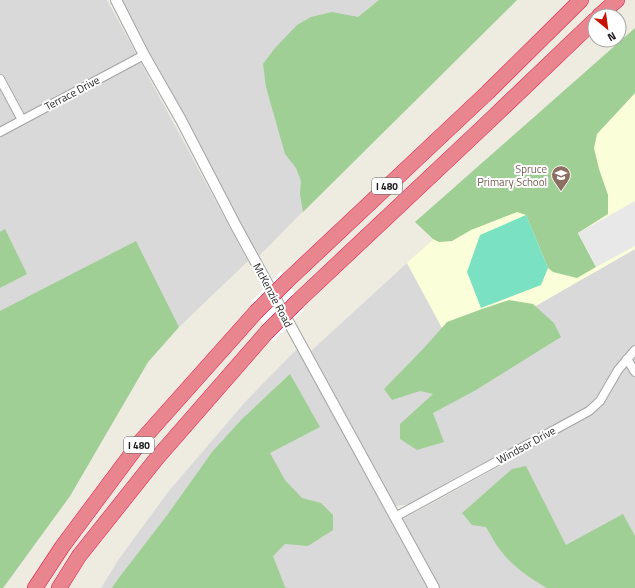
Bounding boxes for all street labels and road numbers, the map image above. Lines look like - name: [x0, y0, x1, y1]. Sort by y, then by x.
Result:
- street label: Terrace Drive: [42, 72, 103, 114]
- road number: I 480: [372, 178, 402, 194]
- street label: McKenzie Road: [249, 260, 297, 330]
- street label: Windsor Drive: [494, 422, 559, 468]
- road number: I 480: [124, 437, 154, 453]

